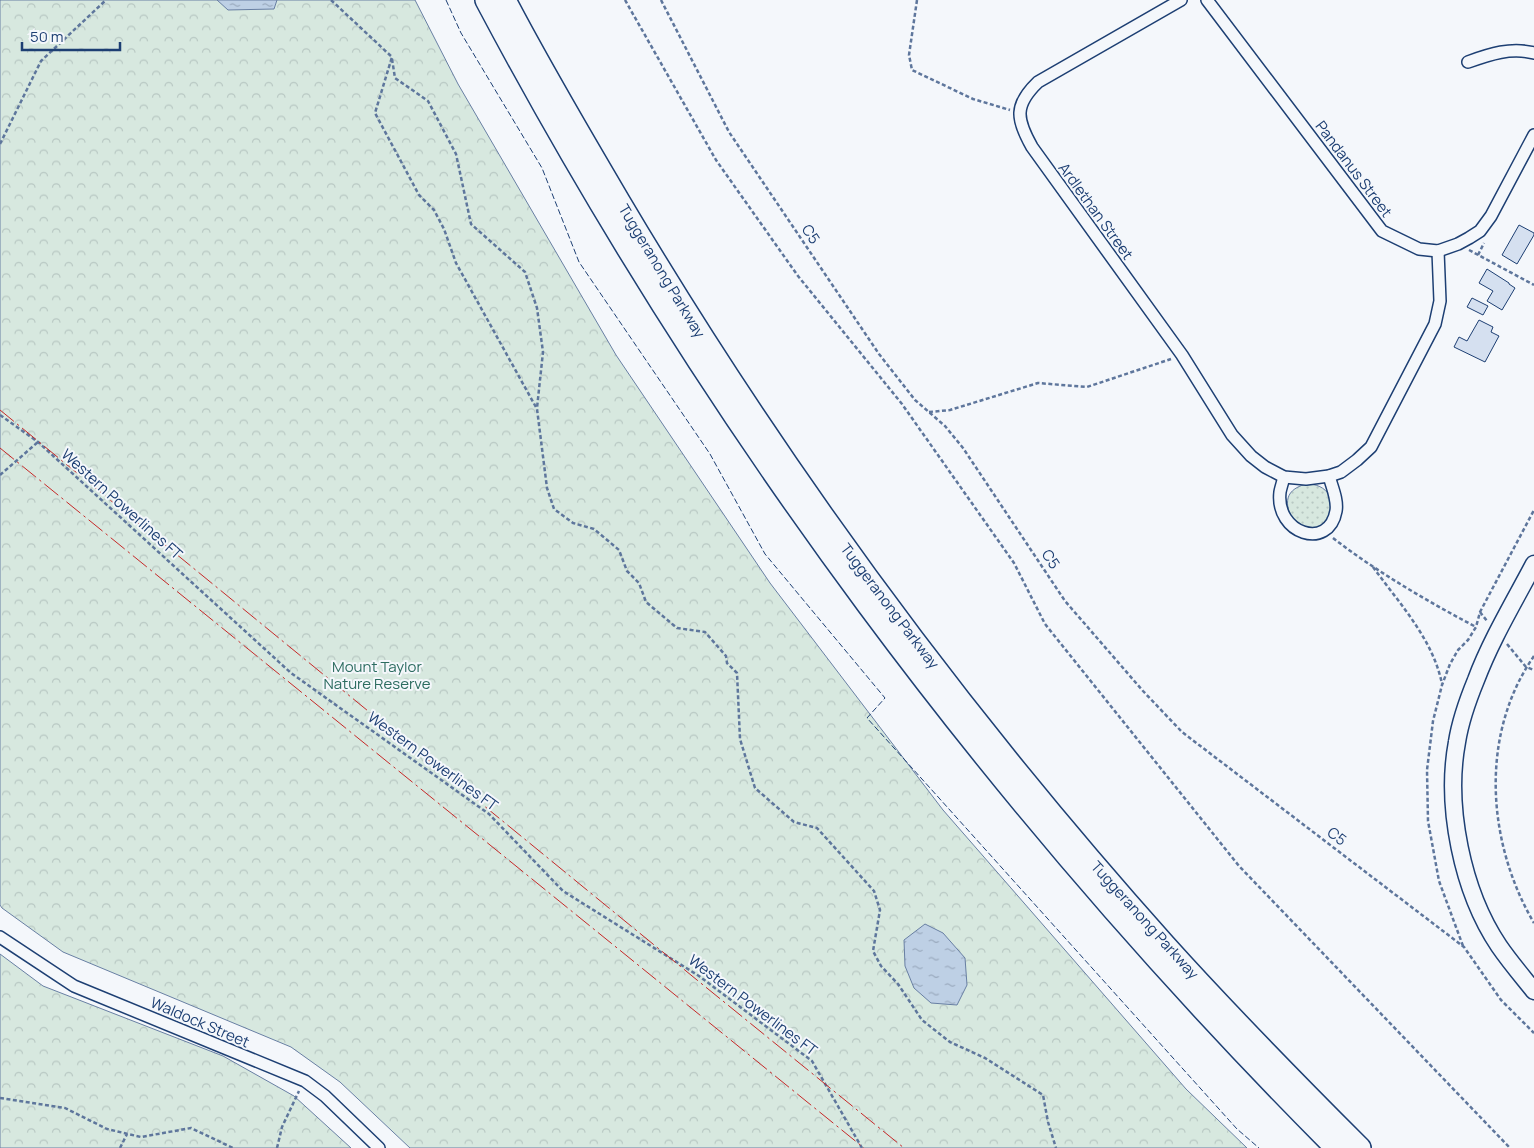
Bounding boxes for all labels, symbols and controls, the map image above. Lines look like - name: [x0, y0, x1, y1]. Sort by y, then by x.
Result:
- scale bar: [22, 20, 120, 52]
- text: 50 m: [30, 26, 64, 47]
- street label: Pandanus Street: [1311, 116, 1397, 222]
- street label: Ardlethan Street: [1054, 158, 1138, 264]
- street label: Tuggeranong Parkway: [614, 200, 710, 342]
- street label: C5: [797, 220, 825, 248]
- street label: Western Powerlines FT: [57, 444, 187, 564]
- street label: Tuggeranong Parkway: [836, 539, 944, 673]
- street label: C5: [1037, 545, 1065, 573]
- park label: Mount Taylor Nature Reserve: [324, 656, 431, 694]
- street label: Western Powerlines FT: [364, 706, 503, 816]
- street label: C5: [1323, 822, 1351, 850]
- street label: Tuggeranong Parkway: [1086, 856, 1204, 984]
- street label: Western Powerlines FT: [684, 950, 822, 1061]
- street label: Waldock Street: [147, 992, 253, 1052]

